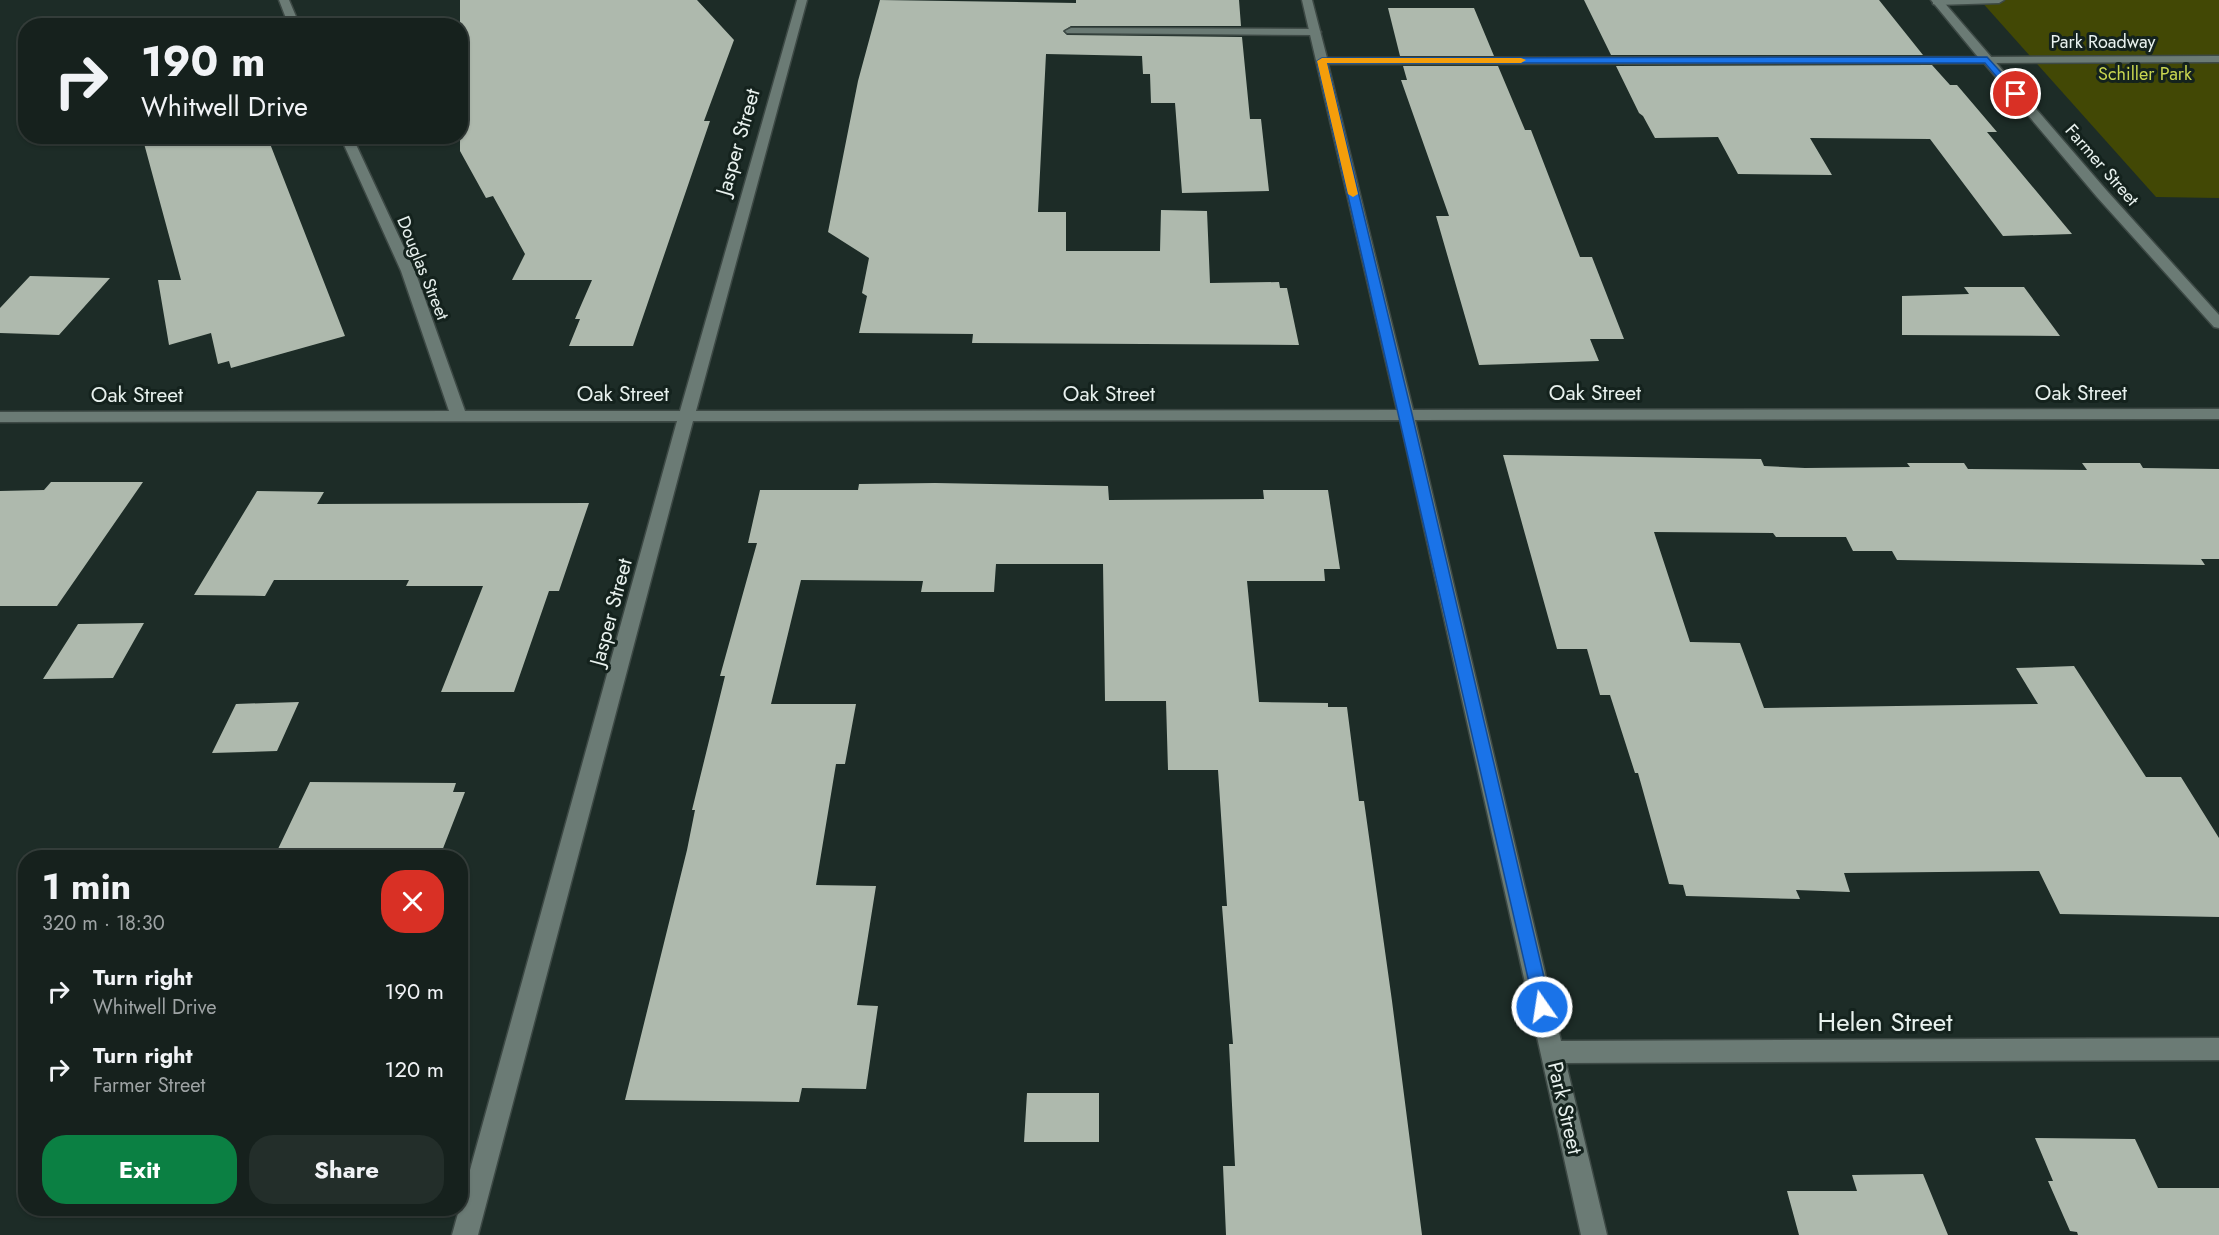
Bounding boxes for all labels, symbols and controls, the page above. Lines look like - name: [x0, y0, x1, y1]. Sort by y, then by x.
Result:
- street label: Park Roadway: [2050, 29, 2156, 55]
- text: 190 m: [141, 31, 265, 92]
- icon: right: [42, 42, 120, 120]
- park label: Schiller Park: [2098, 61, 2192, 87]
- pin: [1990, 68, 2041, 119]
- icon: arrive: [1999, 77, 2032, 110]
- street label: Jasper Street: [708, 85, 768, 202]
- text: Whitwell Drive: [141, 87, 308, 126]
- street label: Farmer Street: [2059, 118, 2145, 212]
- street label: Douglas Street: [390, 212, 456, 325]
- street label: Oak Street: [1549, 378, 1641, 408]
- street label: Oak Street: [2035, 378, 2127, 408]
- street label: Oak Street: [577, 379, 669, 409]
- street label: Oak Street: [1063, 379, 1155, 409]
- street label: Oak Street: [91, 380, 183, 410]
- street label: Jasper Street: [581, 555, 640, 672]
- text: 1 min: [42, 860, 131, 912]
- button: close: [381, 870, 444, 933]
- text: 320 m · 18:30: [42, 909, 165, 938]
- text: Turn right: [93, 961, 193, 993]
- icon: right: [42, 975, 75, 1008]
- text: 190 m: [384, 975, 444, 1007]
- position arrow: [1510, 975, 1574, 1039]
- text: Whitwell Drive: [93, 993, 217, 1022]
- street label: Helen Street: [1818, 1003, 1953, 1041]
- text: Turn right: [93, 1039, 193, 1071]
- icon: right: [42, 1053, 75, 1086]
- text: 120 m: [385, 1053, 444, 1085]
- street label: Park Street: [1540, 1059, 1590, 1157]
- text: Farmer Street: [93, 1071, 205, 1100]
- button: Exit: [42, 1135, 237, 1204]
- button: Share: [249, 1135, 444, 1204]

